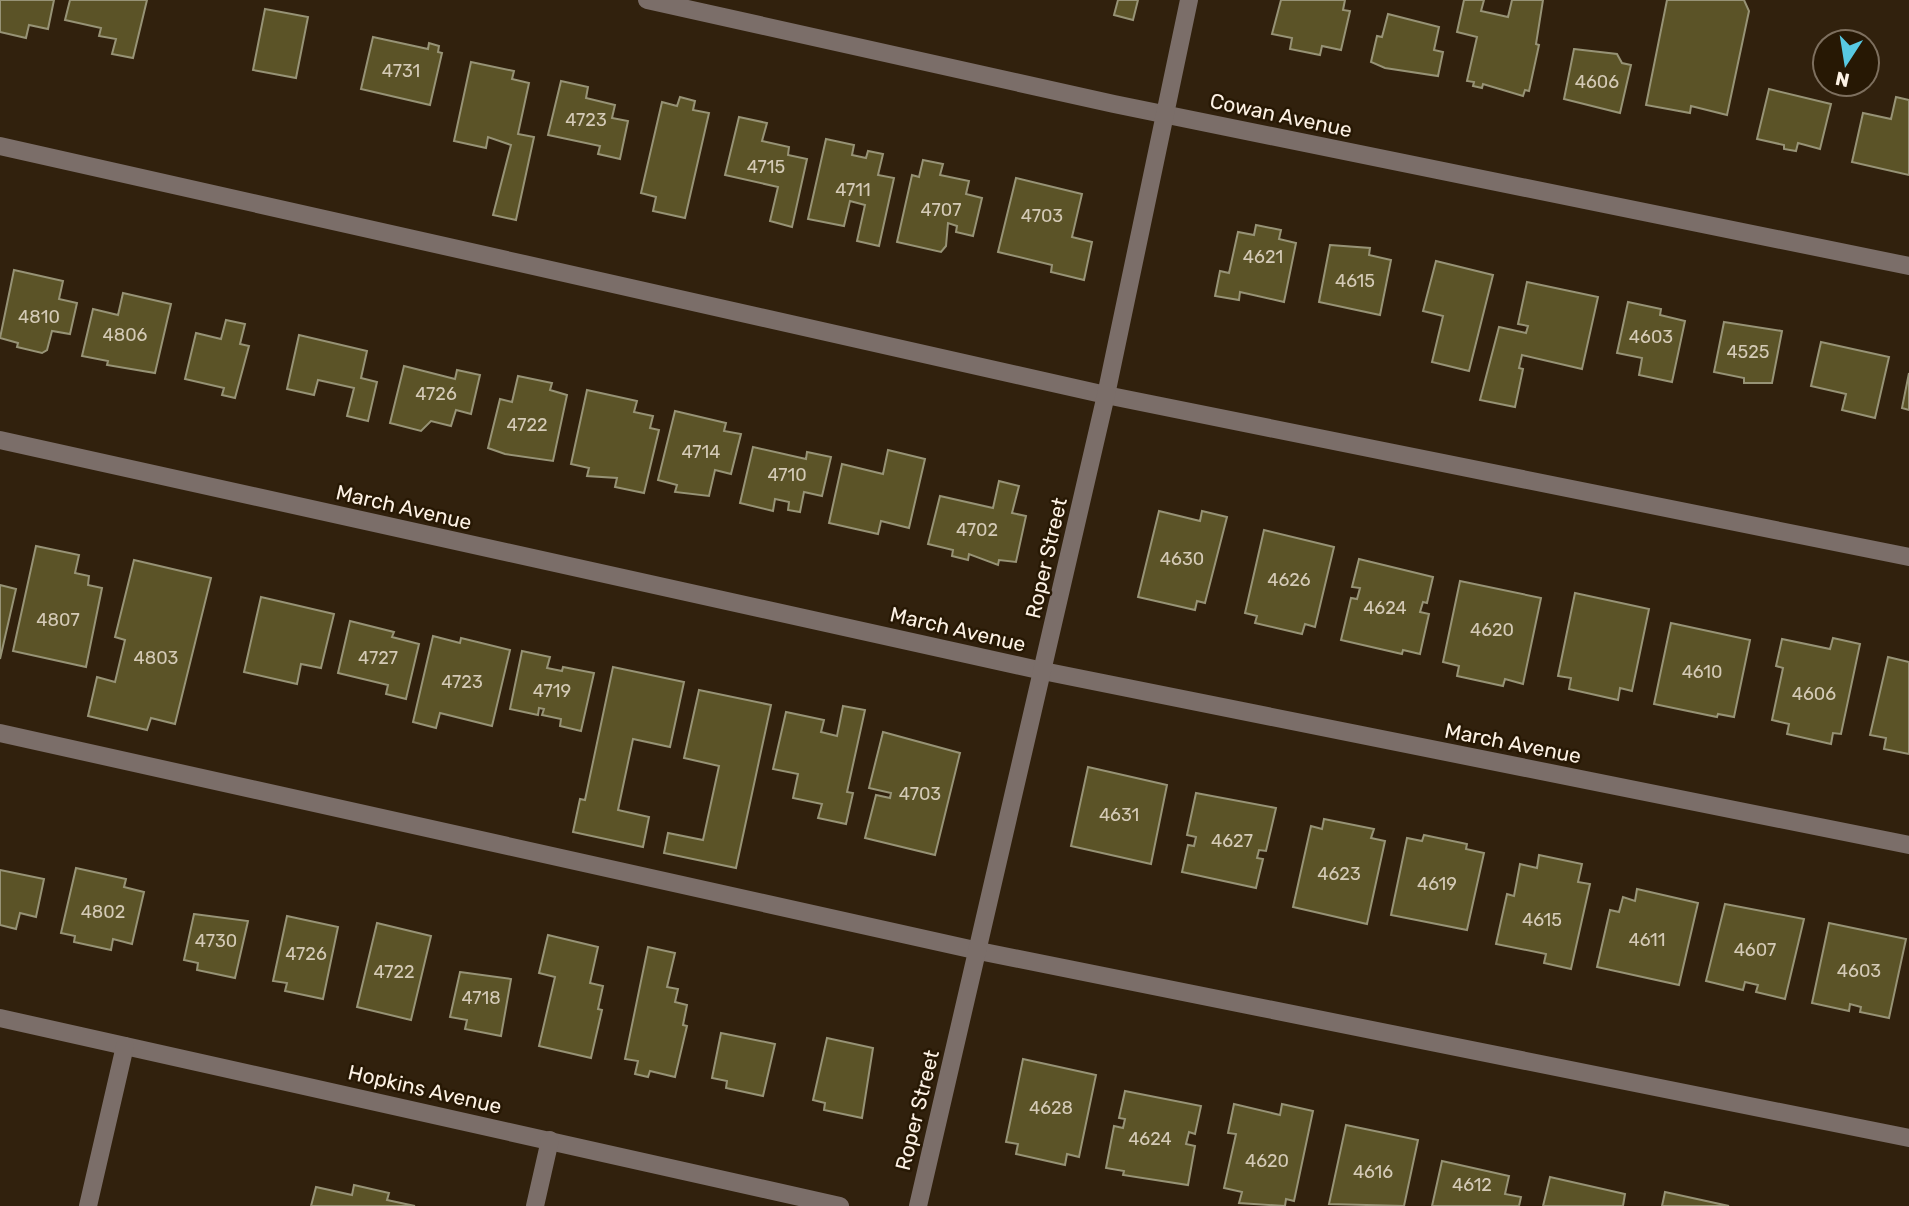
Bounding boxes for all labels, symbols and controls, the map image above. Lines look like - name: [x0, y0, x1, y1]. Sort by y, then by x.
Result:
- north arrow: [1811, 28, 1881, 98]
- house number: 4731: [382, 60, 420, 82]
- text: N: [1833, 66, 1852, 92]
- house number: 4606: [1575, 71, 1619, 93]
- street label: Cowan Avenue: [1208, 88, 1354, 142]
- house number: 4723: [565, 109, 607, 131]
- house number: 4715: [747, 156, 785, 178]
- house number: 4711: [835, 179, 871, 201]
- house number: 4707: [921, 199, 961, 221]
- house number: 4703: [1021, 205, 1063, 227]
- house number: 4621: [1243, 246, 1283, 268]
- house number: 4615: [1335, 270, 1375, 292]
- house number: 4810: [18, 306, 60, 328]
- house number: 4806: [103, 324, 148, 346]
- house number: 4603: [1629, 326, 1673, 348]
- house number: 4525: [1726, 341, 1770, 363]
- house number: 4726: [415, 383, 457, 405]
- house number: 4722: [506, 414, 548, 436]
- house number: 4714: [682, 441, 720, 463]
- house number: 4710: [767, 464, 807, 486]
- street label: March Avenue: [334, 479, 474, 535]
- street label: Roper Street: [1020, 495, 1072, 621]
- house number: 4702: [956, 519, 998, 541]
- house number: 4630: [1160, 548, 1204, 570]
- house number: 4626: [1267, 569, 1311, 591]
- house number: 4624: [1363, 597, 1407, 619]
- street label: March Avenue: [888, 601, 1028, 657]
- house number: 4807: [36, 609, 80, 631]
- house number: 4620: [1470, 619, 1514, 641]
- house number: 4803: [134, 647, 178, 669]
- house number: 4727: [358, 647, 398, 669]
- house number: 4610: [1682, 661, 1722, 683]
- house number: 4723: [441, 671, 483, 693]
- house number: 4719: [533, 680, 571, 702]
- house number: 4606: [1792, 683, 1836, 705]
- street label: March Avenue: [1443, 718, 1583, 768]
- house number: 4703: [899, 783, 941, 805]
- house number: 4631: [1099, 804, 1139, 826]
- house number: 4627: [1211, 830, 1253, 852]
- house number: 4623: [1317, 863, 1361, 885]
- house number: 4619: [1417, 873, 1457, 895]
- house number: 4802: [81, 901, 125, 923]
- house number: 4615: [1522, 909, 1562, 931]
- house number: 4611: [1628, 929, 1666, 951]
- house number: 4730: [195, 930, 237, 952]
- house number: 4607: [1734, 939, 1776, 961]
- house number: 4726: [285, 943, 327, 965]
- house number: 4603: [1837, 960, 1881, 982]
- house number: 4722: [373, 961, 415, 983]
- house number: 4718: [461, 987, 501, 1009]
- street label: Roper Street: [890, 1047, 944, 1173]
- street label: Hopkins Avenue: [346, 1059, 504, 1119]
- house number: 4628: [1029, 1097, 1073, 1119]
- house number: 4624: [1128, 1128, 1172, 1150]
- house number: 4620: [1245, 1150, 1289, 1172]
- house number: 4616: [1353, 1161, 1393, 1183]
- house number: 4612: [1452, 1174, 1492, 1196]

